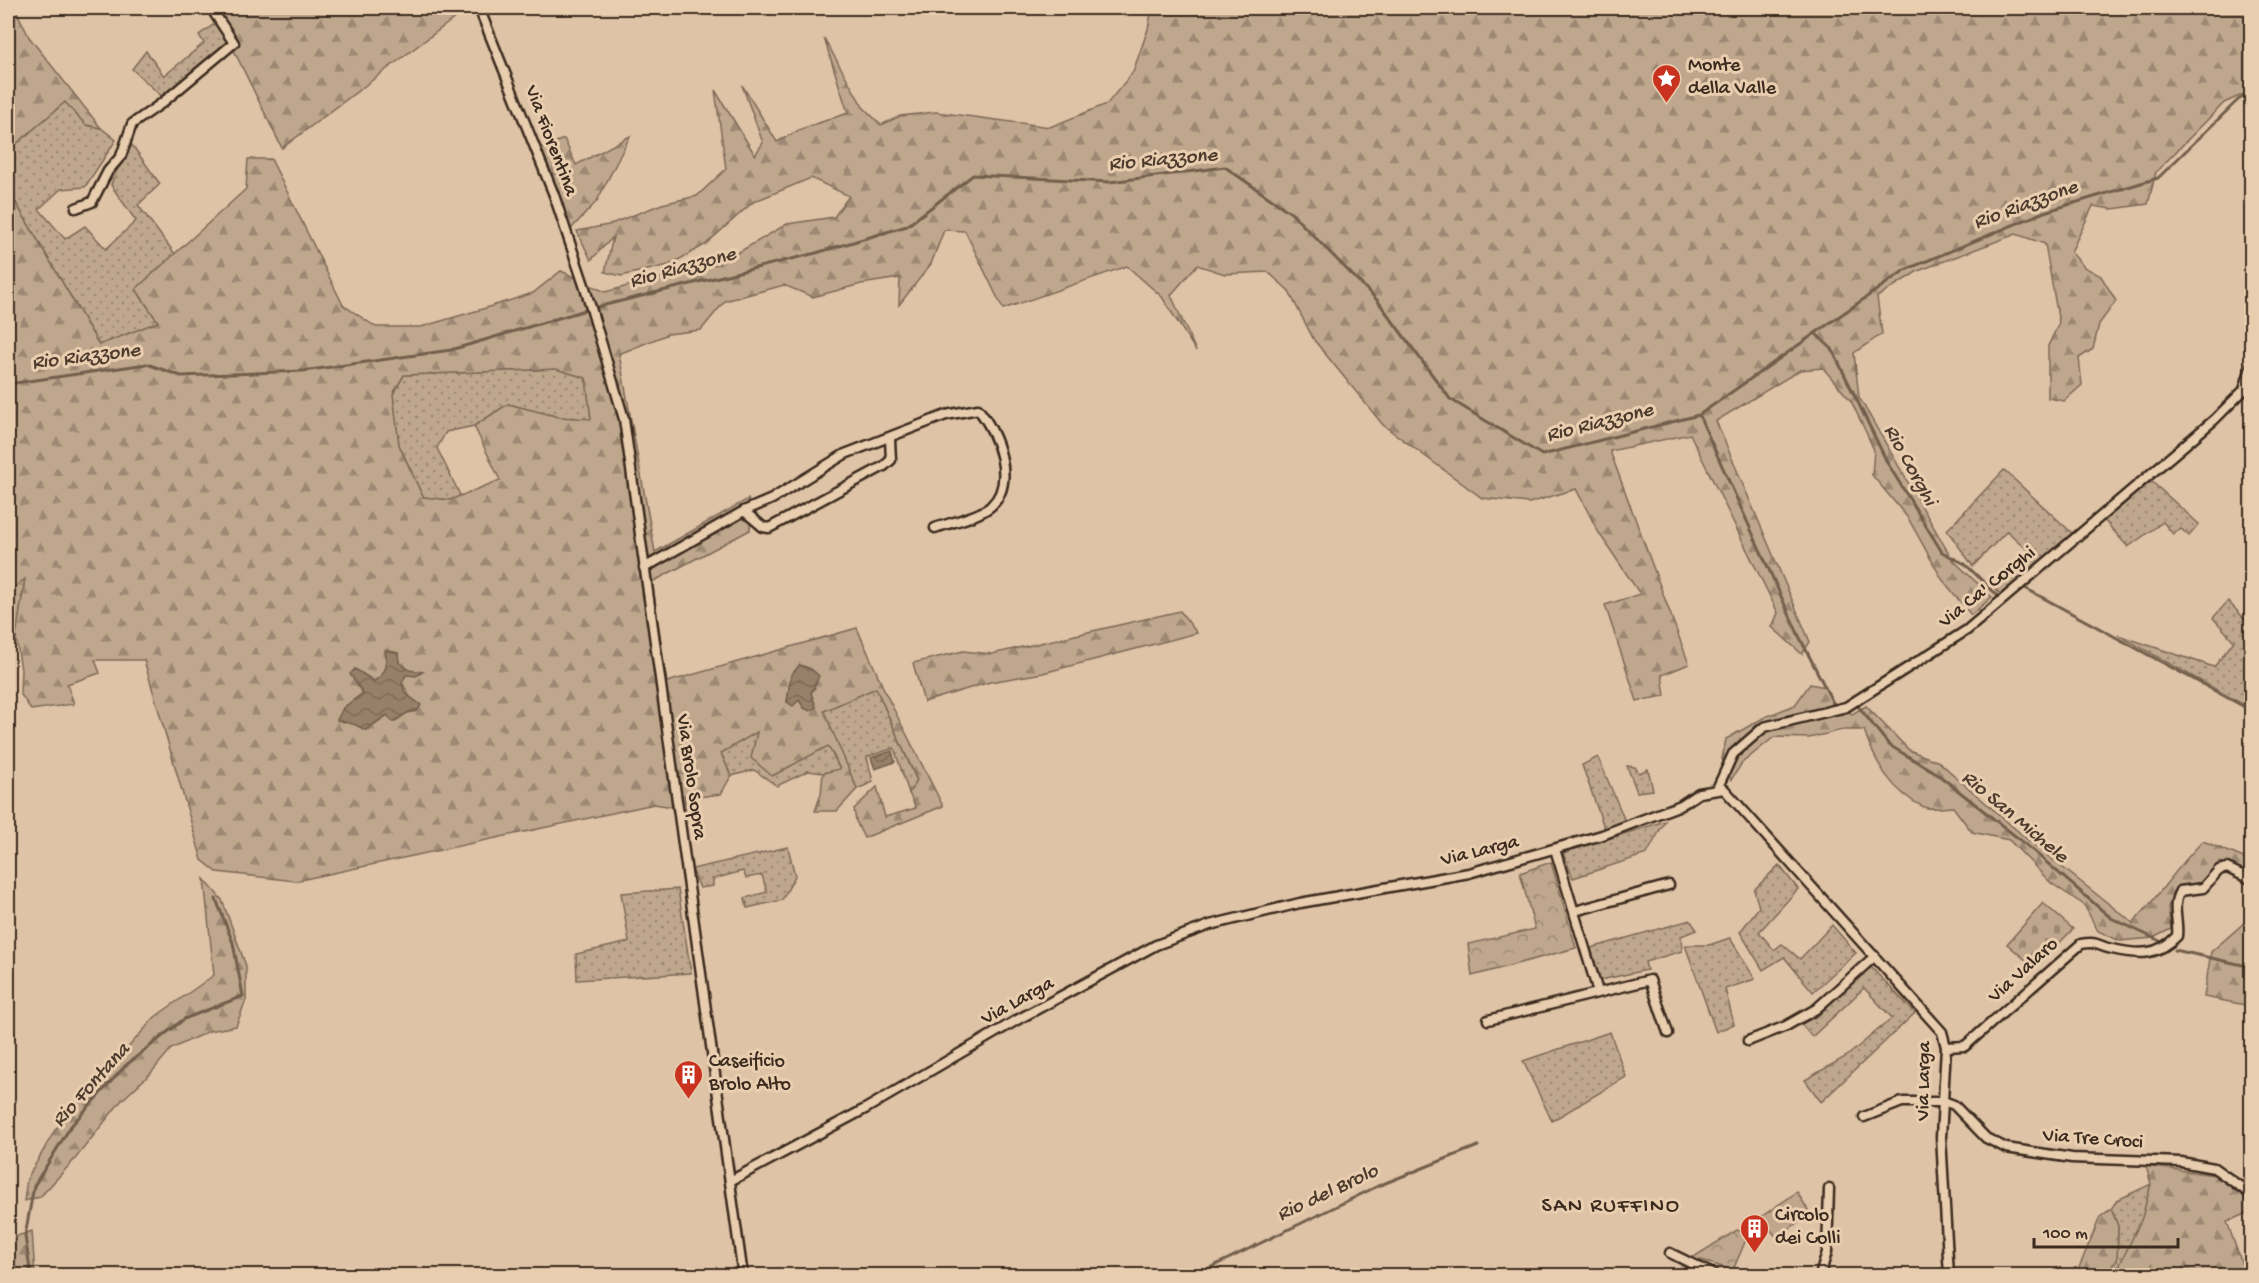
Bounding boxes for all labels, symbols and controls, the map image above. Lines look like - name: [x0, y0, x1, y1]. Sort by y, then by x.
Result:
- place label: Monte della Valle: [1688, 55, 1777, 101]
- place icon: Monte della Valle: [1651, 62, 1683, 104]
- street label: Via Fiorentina: [518, 82, 582, 200]
- water label: Rio Riazzone: [1108, 144, 1219, 178]
- water label: Rio Riazzone: [1971, 175, 2083, 236]
- water label: Rio Riazzone: [627, 243, 740, 295]
- water label: Rio Riazzone: [30, 339, 143, 377]
- water label: Rio Riazzone: [1544, 398, 1657, 449]
- water label: Rio Corghi: [1877, 421, 1943, 513]
- street label: Via Ca' Corghi: [1934, 542, 2041, 635]
- street label: Via Brolo Sopra: [670, 712, 710, 842]
- water label: Rio San Michele: [1956, 766, 2073, 871]
- street label: Via Larga: [1438, 831, 1522, 873]
- street label: Via Valaro: [1983, 934, 2064, 1009]
- street label: Via Larga: [977, 972, 1059, 1032]
- water label: Rio Fontana: [48, 1038, 137, 1133]
- street label: Via Larga: [1913, 1040, 1937, 1122]
- place label: Caseificio Brolo Alto: [708, 1051, 791, 1097]
- building icon: Caseificio Brolo Alto: [672, 1058, 704, 1100]
- street label: Via Tre Croci: [2041, 1125, 2144, 1155]
- water label: Rio del Brolo: [1273, 1159, 1384, 1228]
- district label: SAN RUFFINO: [1542, 1194, 1680, 1220]
- place label: Circolo dei Colli: [1775, 1205, 1840, 1251]
- scale bar: [2034, 1211, 2178, 1249]
- building icon: Circolo dei Colli: [1738, 1212, 1770, 1254]
- text: 100 m: [2042, 1224, 2088, 1245]

